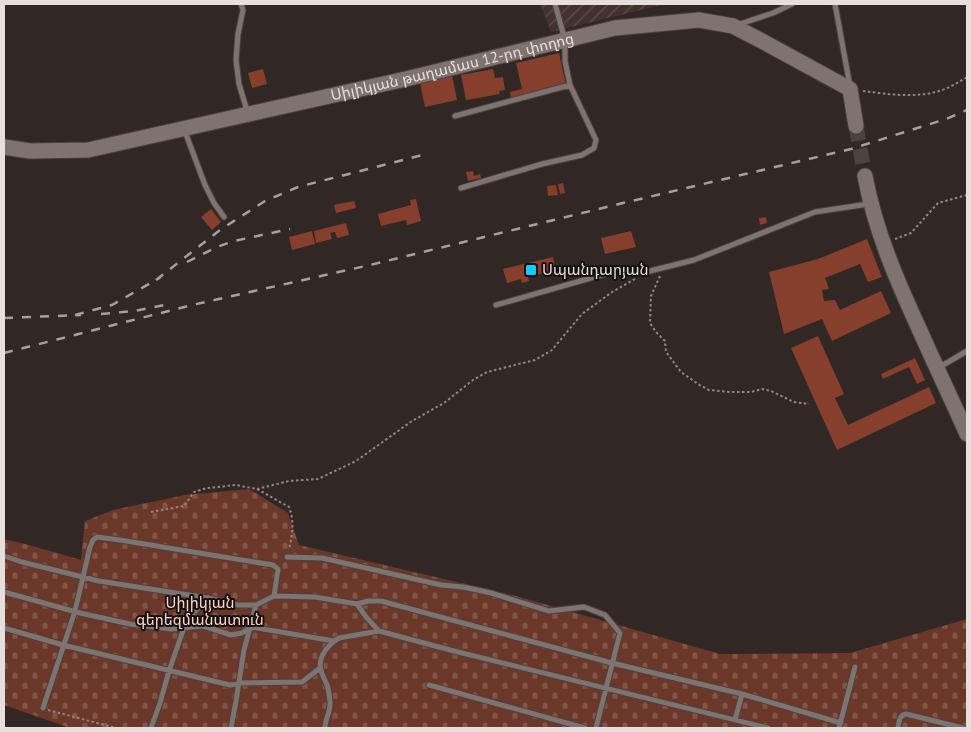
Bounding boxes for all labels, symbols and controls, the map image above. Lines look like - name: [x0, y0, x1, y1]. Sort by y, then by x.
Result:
- street label: Սիլիկյան թաղամաս 12-րդ փողոց: [329, 28, 576, 104]
- place label: Սպանդարյան: [542, 260, 649, 279]
- marker: Սպանդարյան: [524, 263, 538, 277]
- park label: Սիլիկյան գերեզմանատուն: [136, 593, 264, 629]

